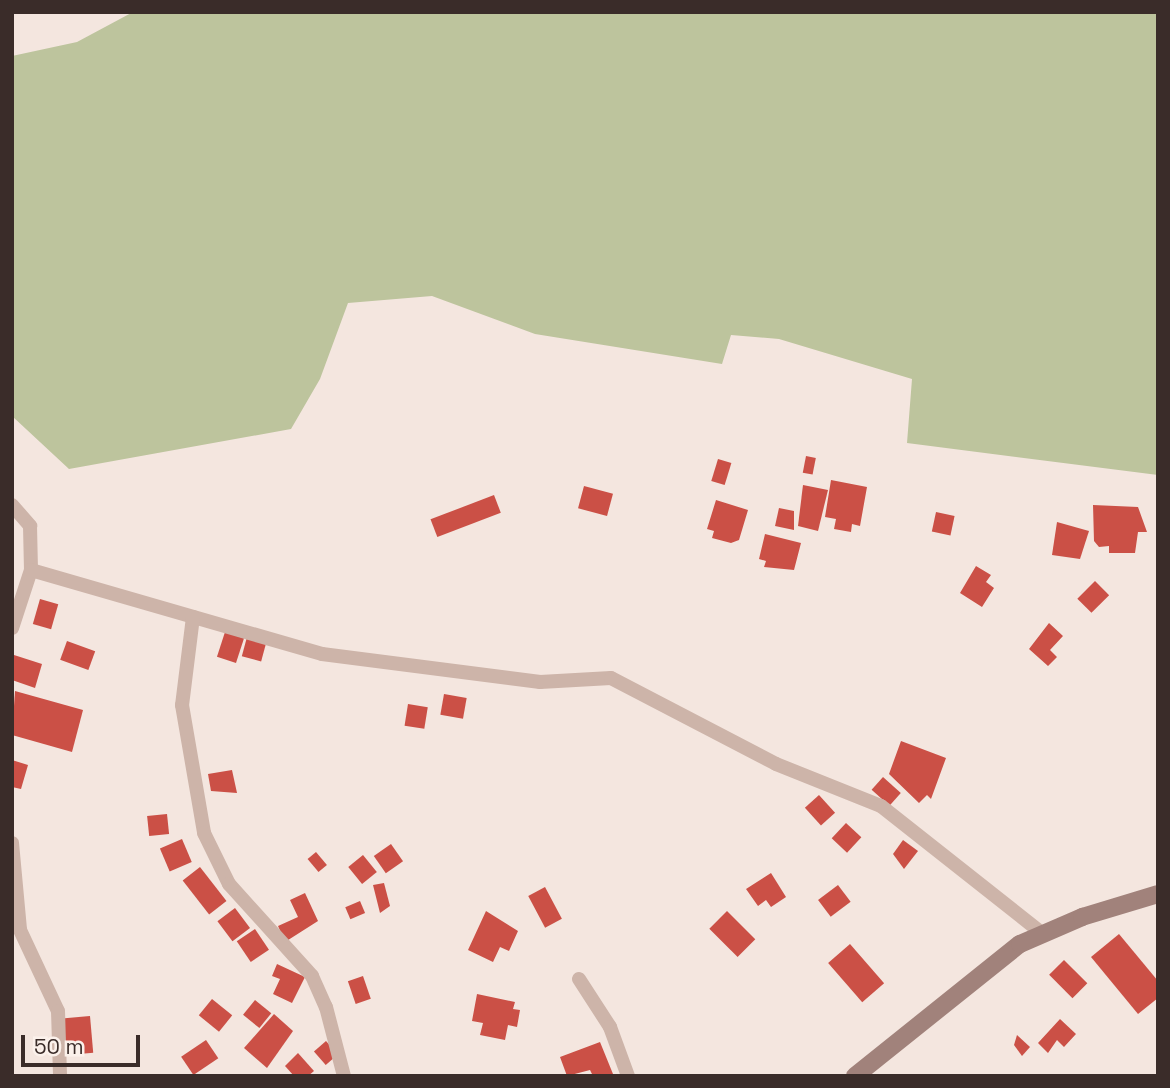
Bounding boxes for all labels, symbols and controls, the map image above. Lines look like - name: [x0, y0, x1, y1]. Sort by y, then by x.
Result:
- scale bar: [24, 1021, 144, 1066]
- text: 50 m: [34, 1033, 84, 1060]

